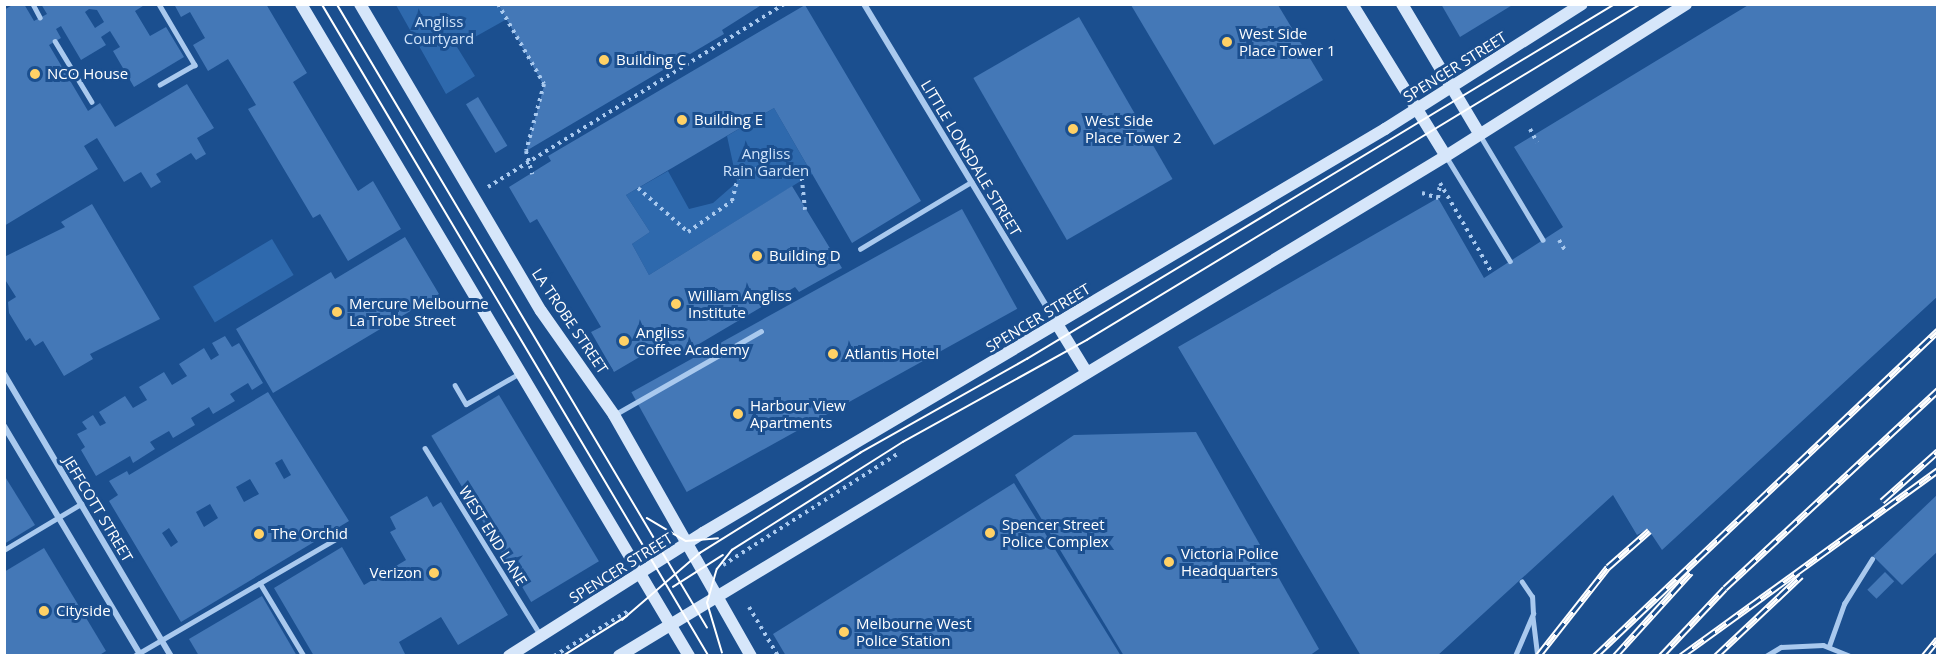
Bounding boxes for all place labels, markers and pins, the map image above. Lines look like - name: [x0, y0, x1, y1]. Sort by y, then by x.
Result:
- place label: West Side Place Tower 1: [1239, 24, 1336, 59]
- marker: West Side Place Tower 1: [1220, 35, 1234, 49]
- place label: Building C: [616, 51, 686, 69]
- marker: Building C: [597, 53, 611, 67]
- place label: NCO House: [47, 65, 128, 83]
- marker: NCO House: [28, 67, 42, 81]
- place label: Building E: [694, 111, 763, 129]
- place label: West Side Place Tower 2: [1085, 111, 1182, 146]
- marker: Building E: [675, 113, 689, 127]
- marker: West Side Place Tower 2: [1066, 122, 1080, 136]
- place label: Building D: [769, 247, 841, 265]
- marker: Building D: [750, 249, 764, 263]
- place label: William Angliss Institute: [688, 286, 792, 321]
- place label: Mercure Melbourne La Trobe Street: [349, 294, 489, 329]
- marker: William Angliss Institute: [669, 297, 683, 311]
- marker: Mercure Melbourne La Trobe Street: [330, 305, 344, 319]
- place label: Angliss Coffee Academy: [636, 323, 749, 358]
- marker: Angliss Coffee Academy: [617, 334, 631, 348]
- place label: Atlantis Hotel: [845, 345, 939, 363]
- marker: Atlantis Hotel: [826, 347, 840, 361]
- place label: Harbour View Apartments: [750, 396, 846, 431]
- marker: Harbour View Apartments: [731, 407, 745, 421]
- place label: Spencer Street Police Complex: [1002, 515, 1109, 550]
- place label: The Orchid: [271, 525, 348, 543]
- marker: Spencer Street Police Complex: [983, 526, 997, 540]
- marker: The Orchid: [252, 527, 266, 541]
- place label: Victoria Police Headquarters: [1181, 544, 1279, 579]
- marker: Victoria Police Headquarters: [1162, 555, 1176, 569]
- place label: Verizon: [369, 564, 422, 582]
- marker: Verizon: [427, 566, 441, 580]
- place label: Cityside: [56, 602, 111, 620]
- marker: Cityside: [37, 604, 51, 618]
- place label: Melbourne West Police Station: [856, 614, 972, 649]
- marker: Melbourne West Police Station: [837, 625, 851, 639]

